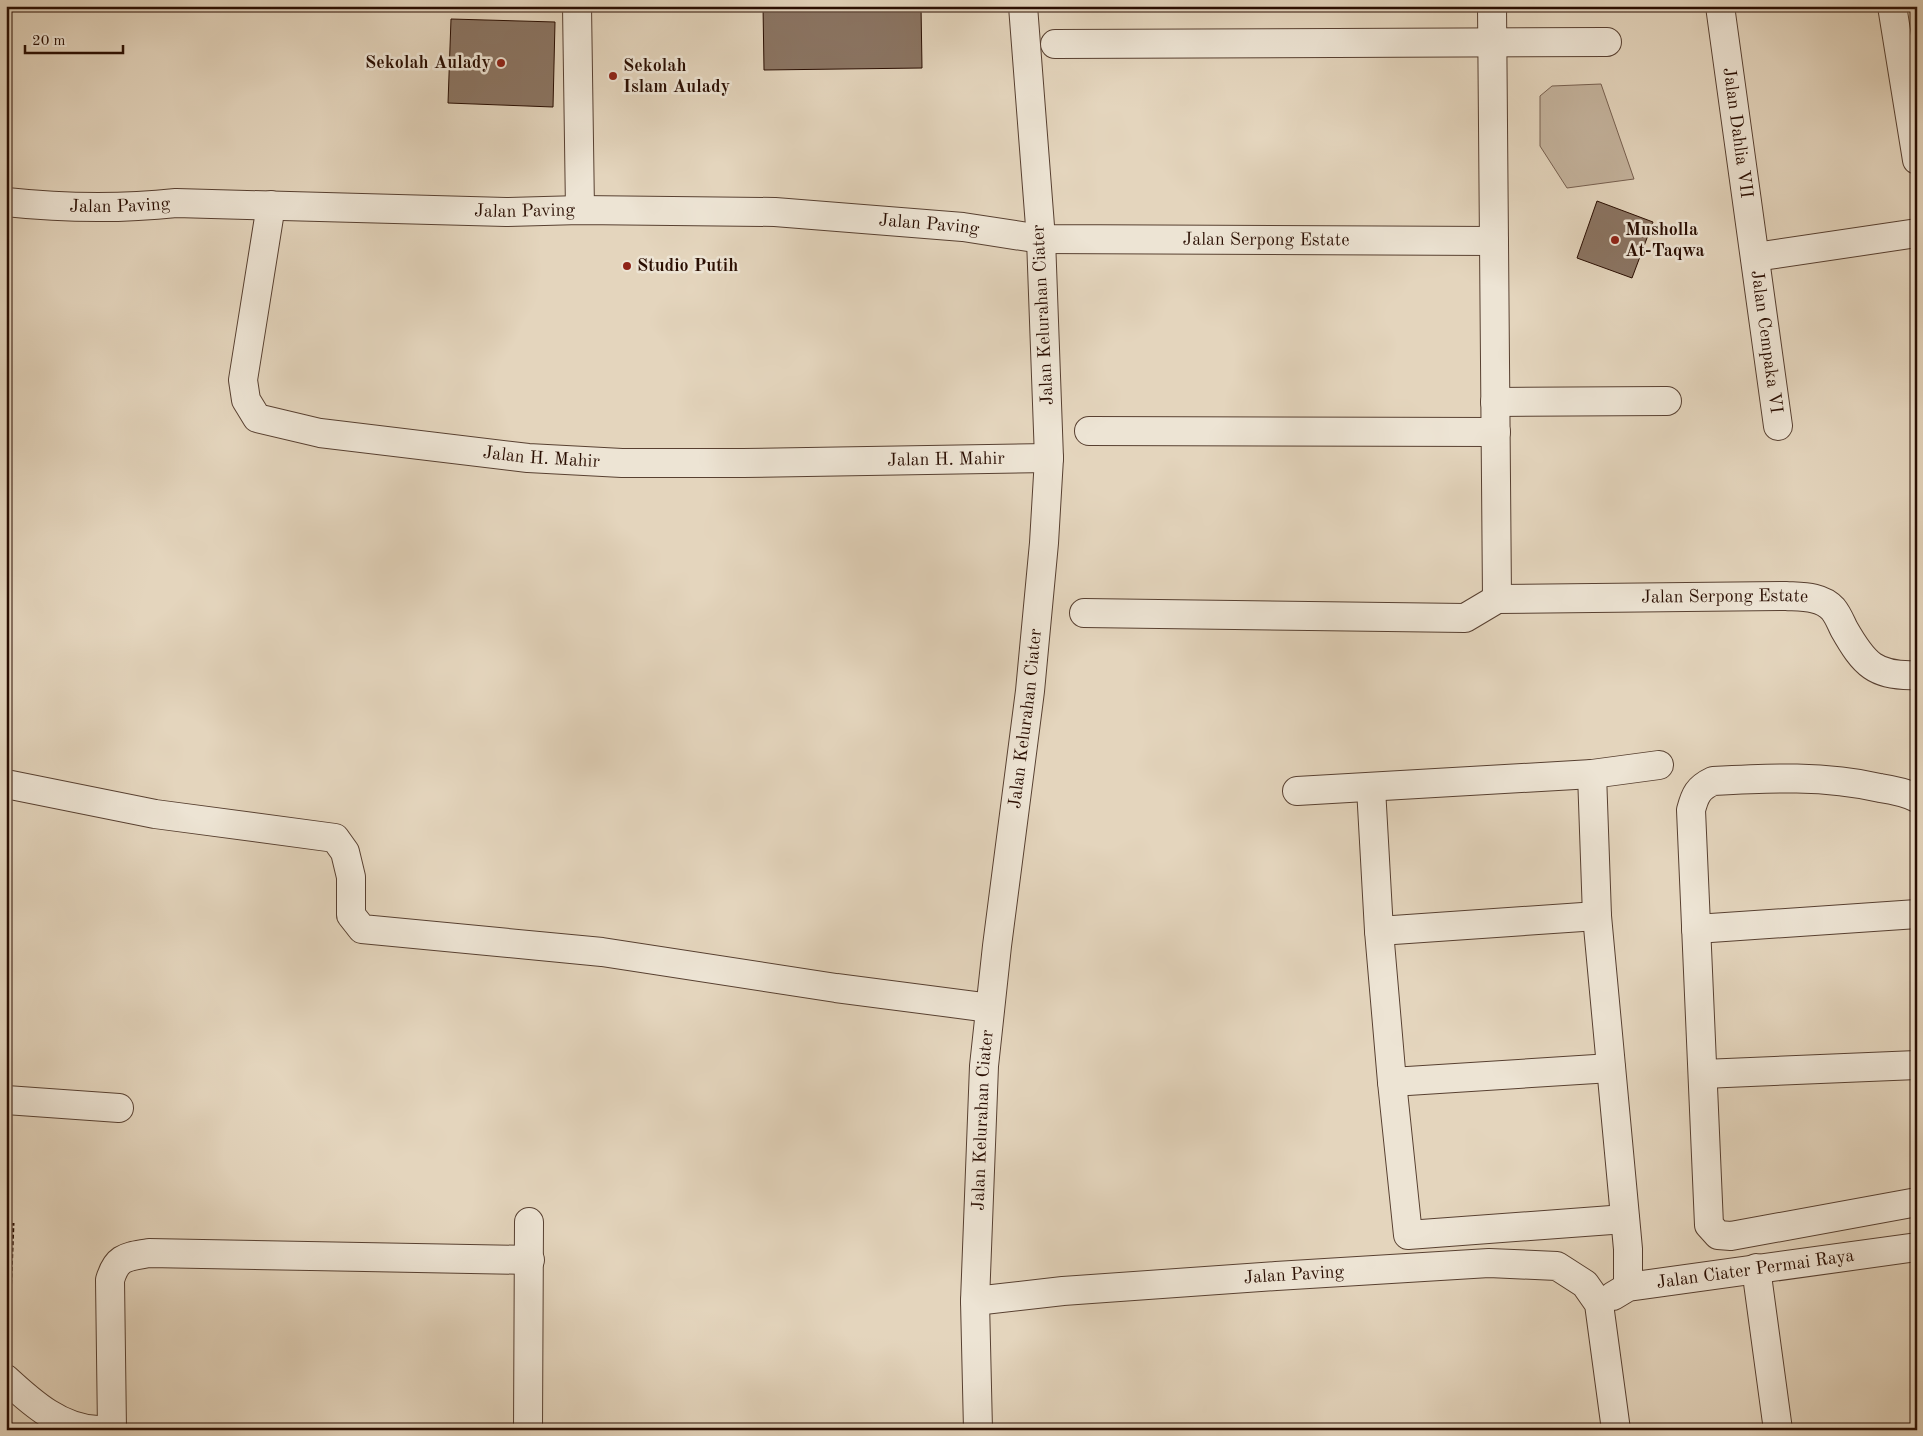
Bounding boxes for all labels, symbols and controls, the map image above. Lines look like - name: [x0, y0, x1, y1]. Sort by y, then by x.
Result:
- scale bar: [25, 22, 122, 54]
- text: 20 m: [32, 34, 66, 49]
- place label: Sekolah Aulady: [365, 54, 491, 72]
- marker: Sekolah Aulady: [495, 57, 507, 69]
- place label: Sekolah Islam Aulady: [623, 57, 730, 96]
- street label: Jalan Dahlia VII: [1720, 66, 1755, 199]
- marker: Sekolah Islam Aulady: [607, 70, 619, 82]
- street label: Jalan Paving: [69, 195, 171, 216]
- street label: Jalan Paving: [474, 201, 575, 221]
- street label: Jalan Paving: [878, 211, 981, 238]
- place label: Musholla At-Taqwa: [1625, 221, 1705, 260]
- street label: Jalan Kelurahan Ciater: [1029, 224, 1057, 406]
- street label: Jalan Serpong Estate: [1183, 231, 1349, 249]
- marker: Musholla At-Taqwa: [1609, 234, 1621, 246]
- place label: Studio Putih: [637, 257, 738, 275]
- marker: Studio Putih: [621, 260, 633, 272]
- street label: Jalan Cempaka VI: [1748, 269, 1785, 415]
- street label: Jalan H. Mahir: [482, 444, 601, 471]
- street label: Jalan H. Mahir: [887, 450, 1006, 470]
- street label: Jalan Serpong Estate: [1641, 587, 1809, 607]
- street label: Jalan Kelurahan Ciater: [1006, 627, 1045, 810]
- street label: Jalan Kelurahan Ciater: [969, 1028, 997, 1211]
- street label: Jalan Ciater Permai Raya: [1655, 1247, 1855, 1292]
- street label: Jalan Paving: [1243, 1263, 1345, 1287]

